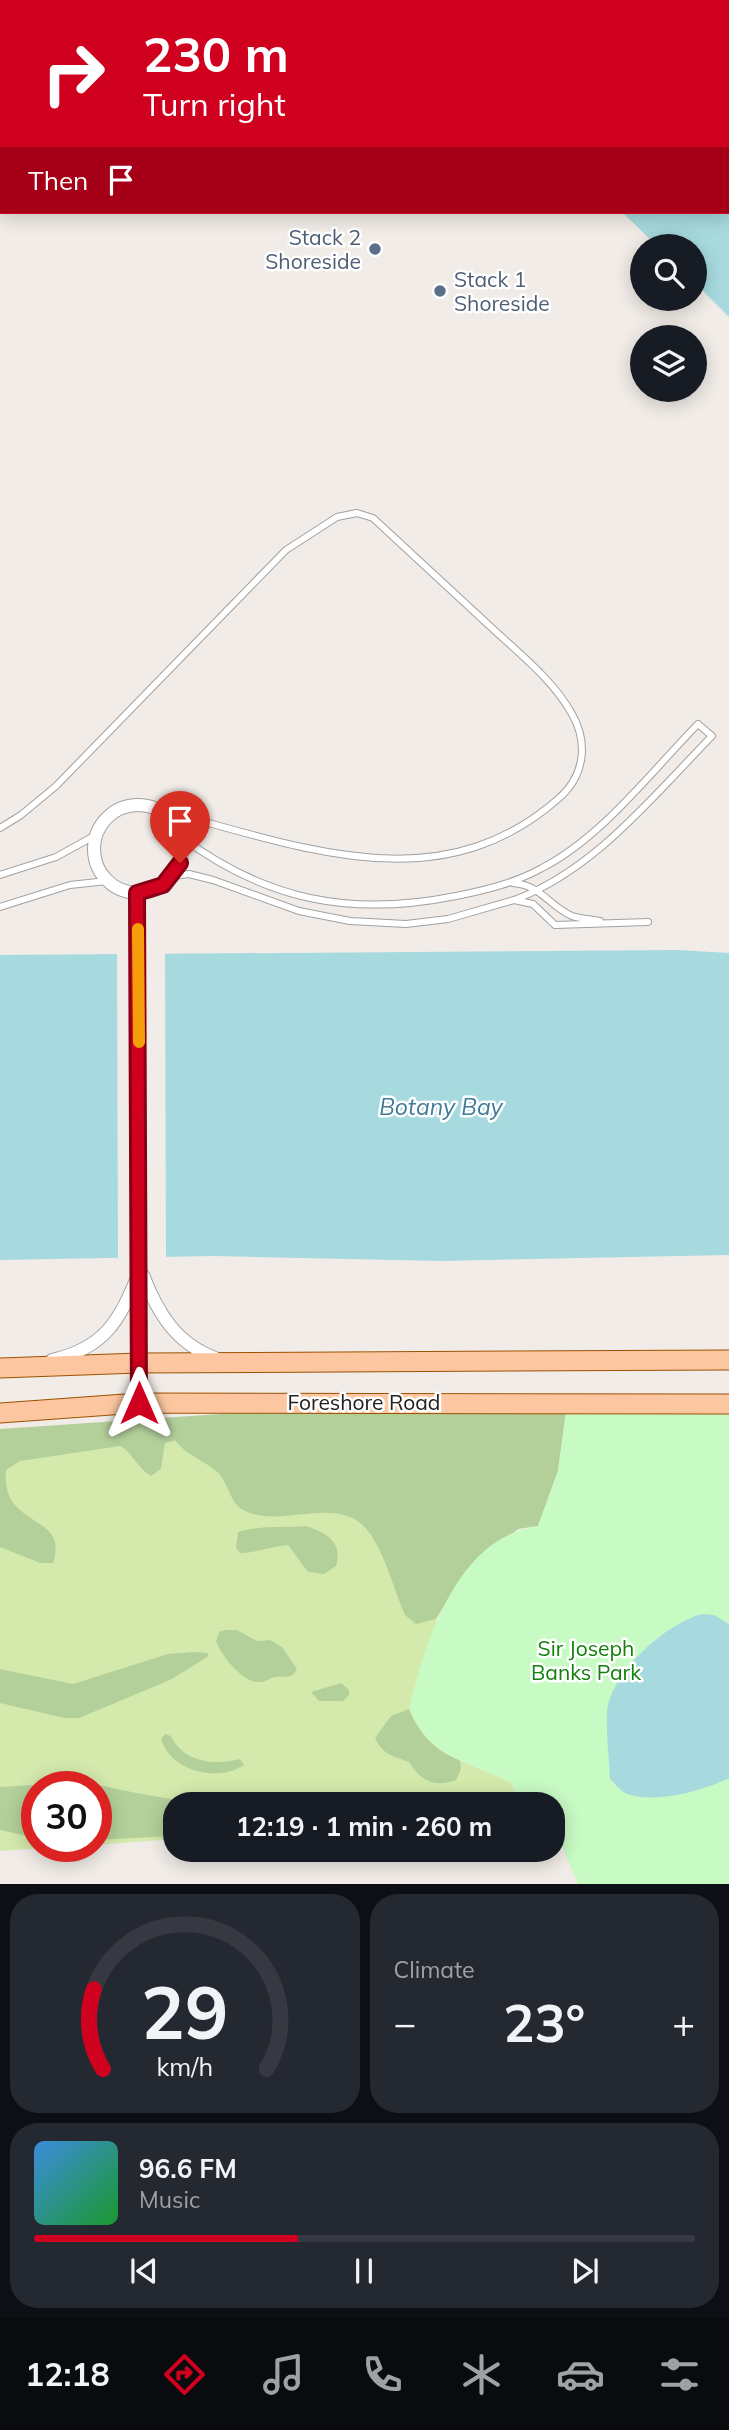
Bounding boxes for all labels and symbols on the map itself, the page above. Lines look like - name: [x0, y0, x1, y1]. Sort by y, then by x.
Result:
- place label: Stack 2 Shoreside: [265, 224, 361, 274]
- marker: Stack 2 Shoreside: [367, 241, 383, 257]
- place label: Stack 1 Shoreside: [454, 266, 550, 316]
- marker: Stack 1 Shoreside: [432, 283, 448, 299]
- pin: [150, 791, 210, 863]
- water label: Botany Bay: [379, 1092, 504, 1121]
- position arrow: [102, 1366, 176, 1440]
- street label: Foreshore Road: [288, 1389, 440, 1415]
- park label: Sir Joseph Banks Park: [531, 1635, 641, 1685]
- speed limit sign: 30: [21, 1771, 112, 1862]

